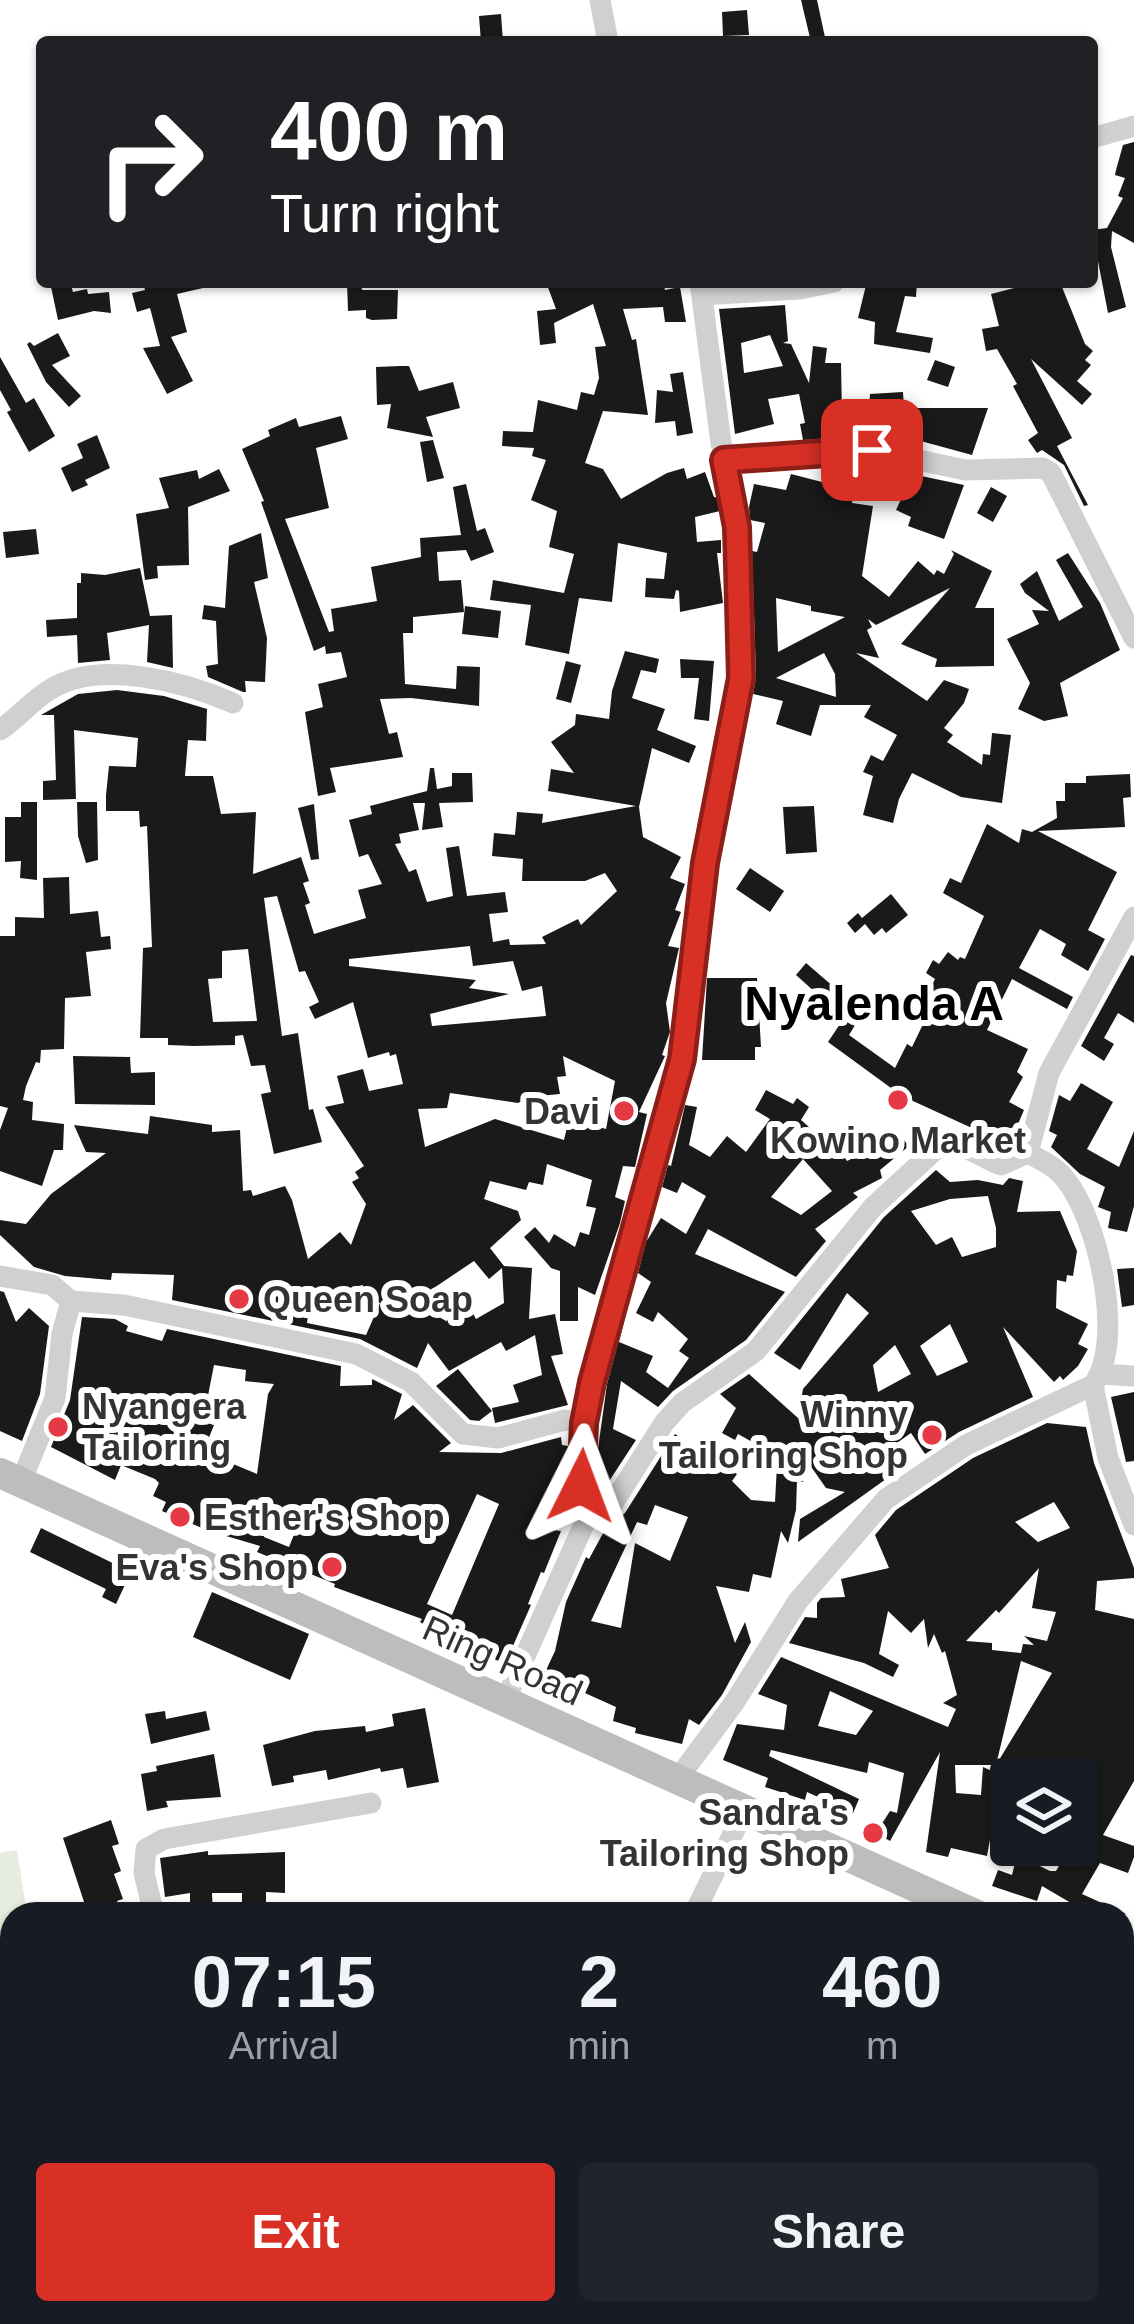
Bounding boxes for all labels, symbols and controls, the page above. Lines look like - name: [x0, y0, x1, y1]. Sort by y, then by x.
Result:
- icon: right: [72, 84, 228, 240]
- text: 400 m: [270, 84, 508, 178]
- text: Turn right: [270, 183, 499, 243]
- pin: [821, 399, 923, 501]
- icon: arrive: [839, 417, 905, 483]
- district label: Nyalenda A: [744, 977, 1004, 1030]
- marker: Kowino Market: [885, 1087, 911, 1113]
- place label: Davi: [524, 1091, 600, 1132]
- marker: Davi: [611, 1098, 637, 1124]
- place label: Kowino Market: [770, 1120, 1026, 1161]
- place label: Queen Soap: [263, 1279, 473, 1320]
- marker: Queen Soap: [226, 1286, 252, 1312]
- place label: Nyangera Tailoring: [82, 1386, 247, 1468]
- place label: Winny Tailoring Shop: [659, 1394, 908, 1476]
- marker: Nyangera Tailoring: [45, 1414, 71, 1440]
- marker: Winny Tailoring Shop: [919, 1422, 945, 1448]
- position arrow: [518, 1423, 644, 1549]
- place label: Esther's Shop: [204, 1497, 445, 1538]
- marker: Esther's Shop: [167, 1504, 193, 1530]
- place label: Eva's Shop: [115, 1547, 308, 1588]
- marker: Eva's Shop: [319, 1554, 345, 1580]
- street label: Ring Road: [417, 1607, 589, 1714]
- map controls: [990, 1758, 1098, 1866]
- button: layers: [990, 1758, 1098, 1866]
- place label: Sandra's Tailoring Shop: [600, 1792, 849, 1874]
- marker: Sandra's Tailoring Shop: [860, 1820, 886, 1846]
- text: 07:15: [192, 1942, 376, 2022]
- text: 2: [579, 1942, 619, 2022]
- text: 460: [822, 1942, 942, 2022]
- text: Arrival: [229, 2024, 339, 2067]
- text: min: [568, 2024, 630, 2067]
- text: m: [866, 2024, 898, 2067]
- button: Exit: [36, 2163, 555, 2301]
- button: Share: [579, 2163, 1098, 2301]

